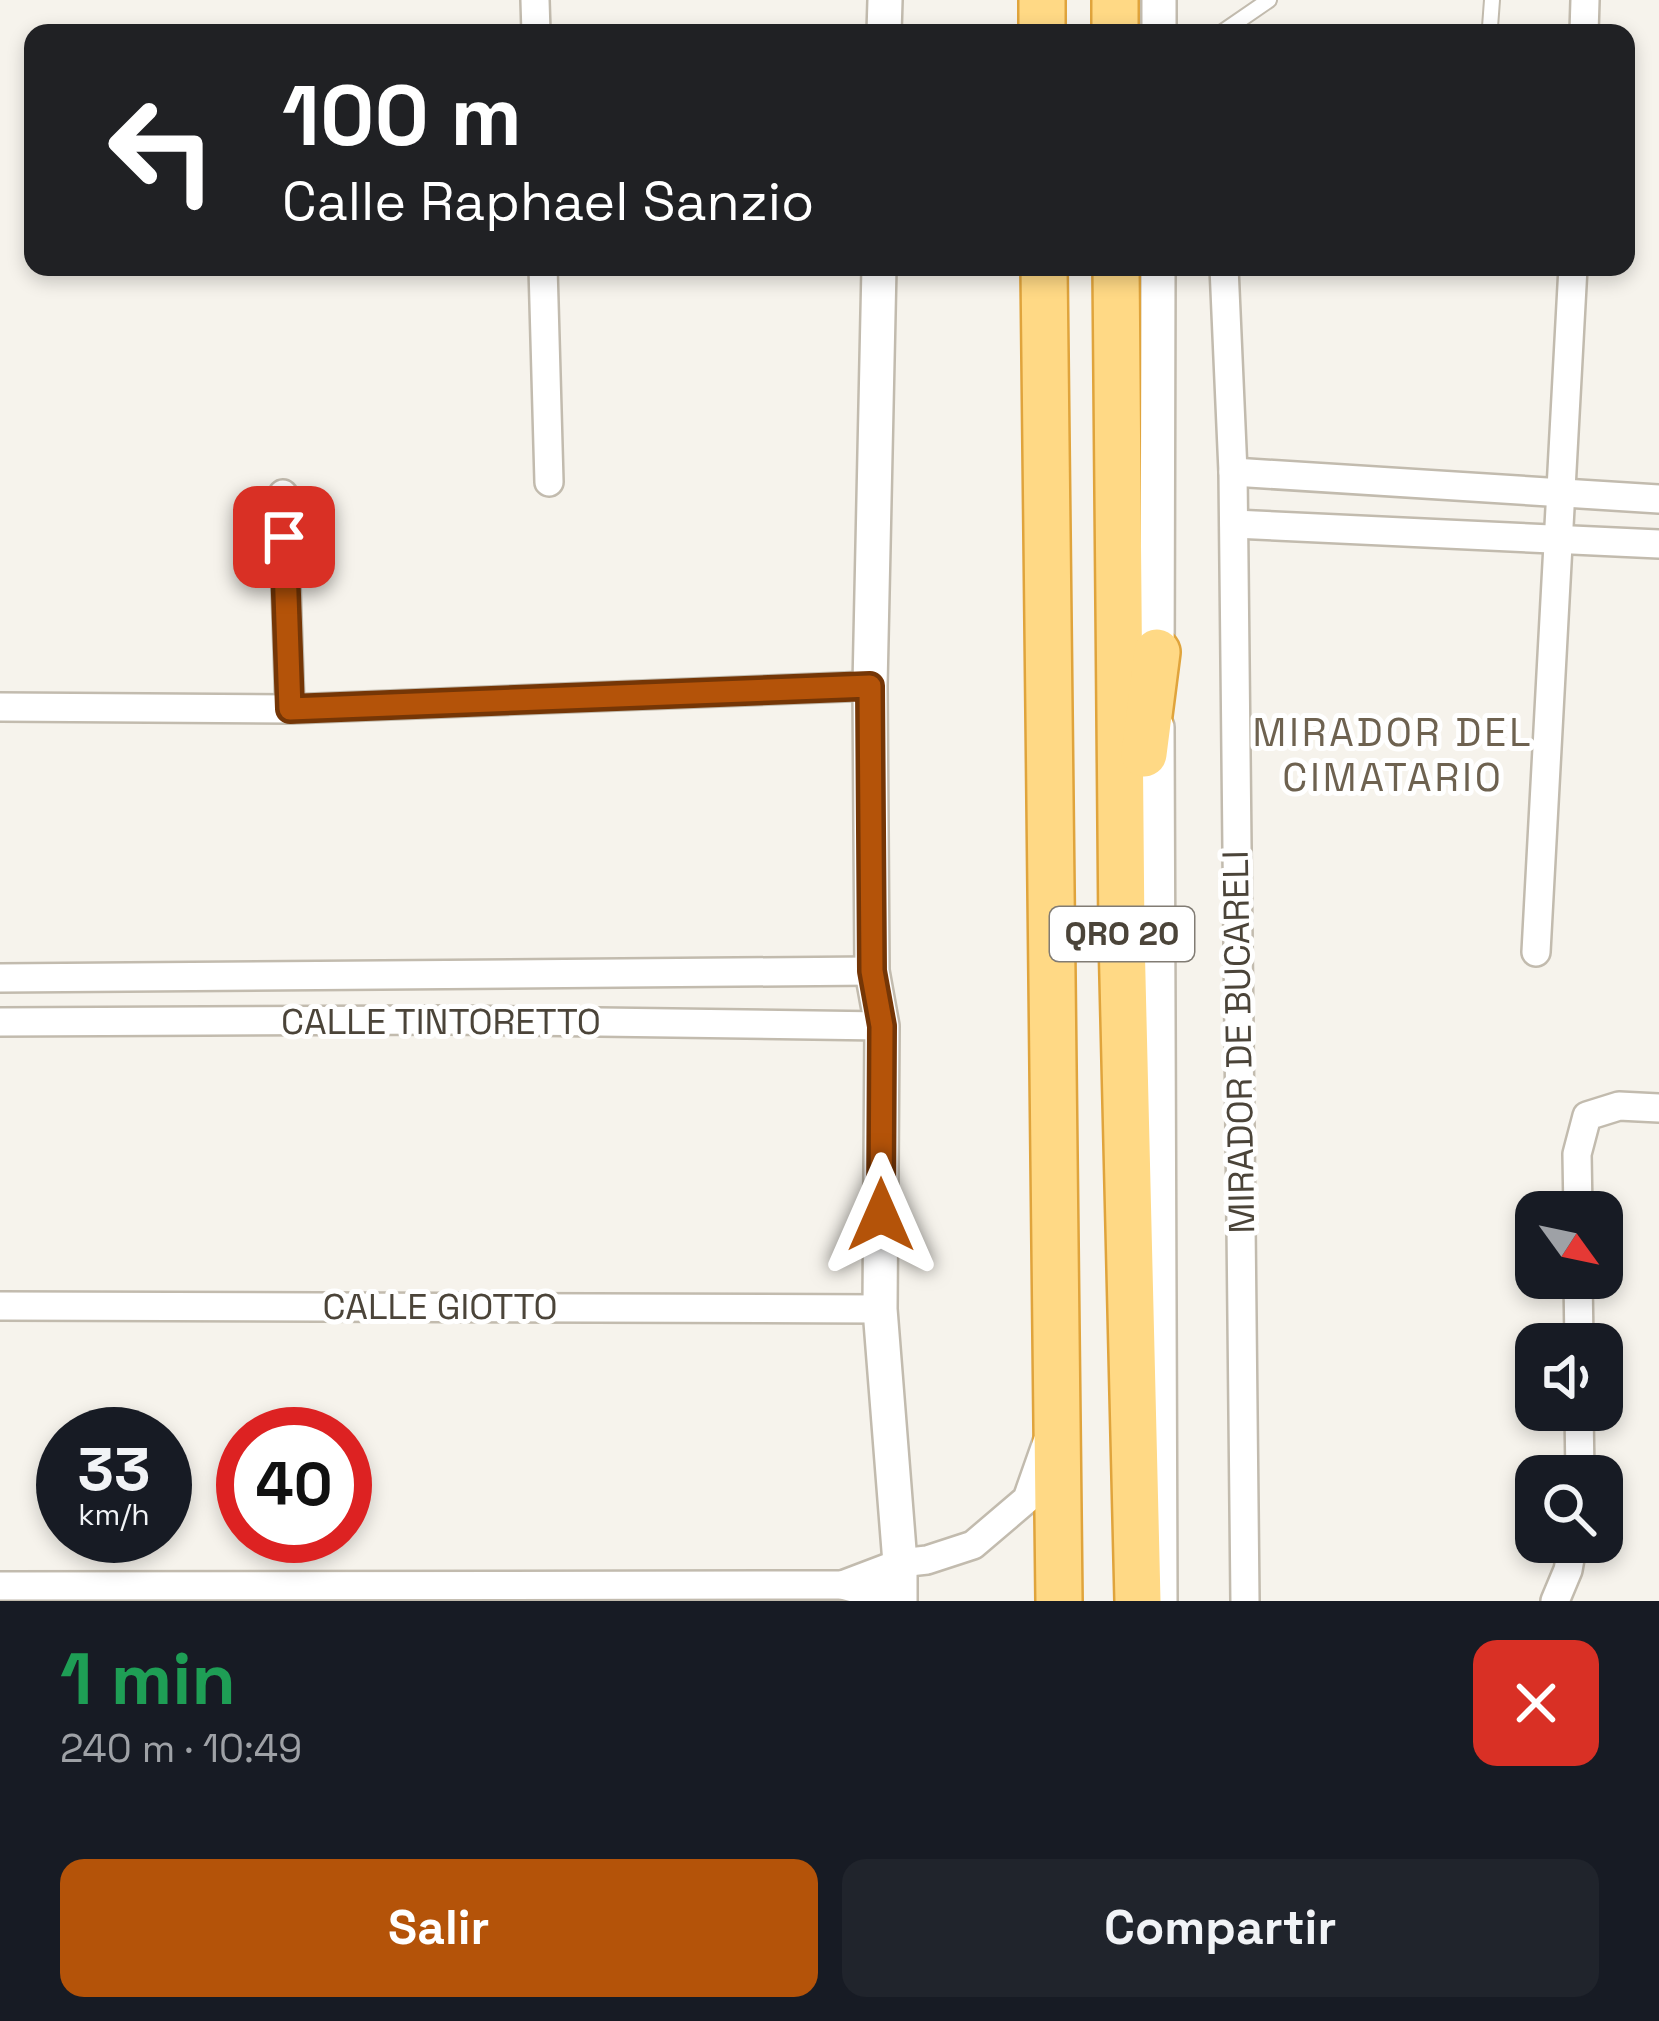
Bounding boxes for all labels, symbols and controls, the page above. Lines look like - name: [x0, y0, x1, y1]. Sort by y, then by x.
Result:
- text: 100 m: [282, 62, 522, 170]
- icon: left: [84, 72, 240, 228]
- text: Calle Raphael Sanzio: [282, 167, 814, 236]
- pin: [233, 486, 335, 588]
- icon: arrive: [251, 504, 317, 570]
- district label: MIRADOR DEL CIMATARIO: [1252, 708, 1534, 802]
- street label: MIRADOR DE BUCARELI: [1213, 850, 1265, 1234]
- road number: QRO 20: [1050, 907, 1194, 961]
- street label: CALLE TINTORETTO: [281, 999, 601, 1045]
- position arrow: [818, 1152, 944, 1278]
- north arrow: [1515, 1191, 1623, 1299]
- map controls: [1515, 1191, 1623, 1563]
- street label: CALLE GIOTTO: [322, 1284, 558, 1330]
- button: sound: [1515, 1323, 1623, 1431]
- speed limit sign: 40: [216, 1407, 372, 1563]
- text: 33: [78, 1431, 150, 1508]
- button: search: [1515, 1455, 1623, 1563]
- text: km/h: [78, 1495, 150, 1534]
- text: 1 min: [60, 1633, 236, 1725]
- button: close: [1473, 1640, 1599, 1766]
- text: 240 m · 10:49: [60, 1724, 302, 1773]
- button: Salir: [60, 1859, 818, 1997]
- button: Compartir: [842, 1859, 1599, 1997]

